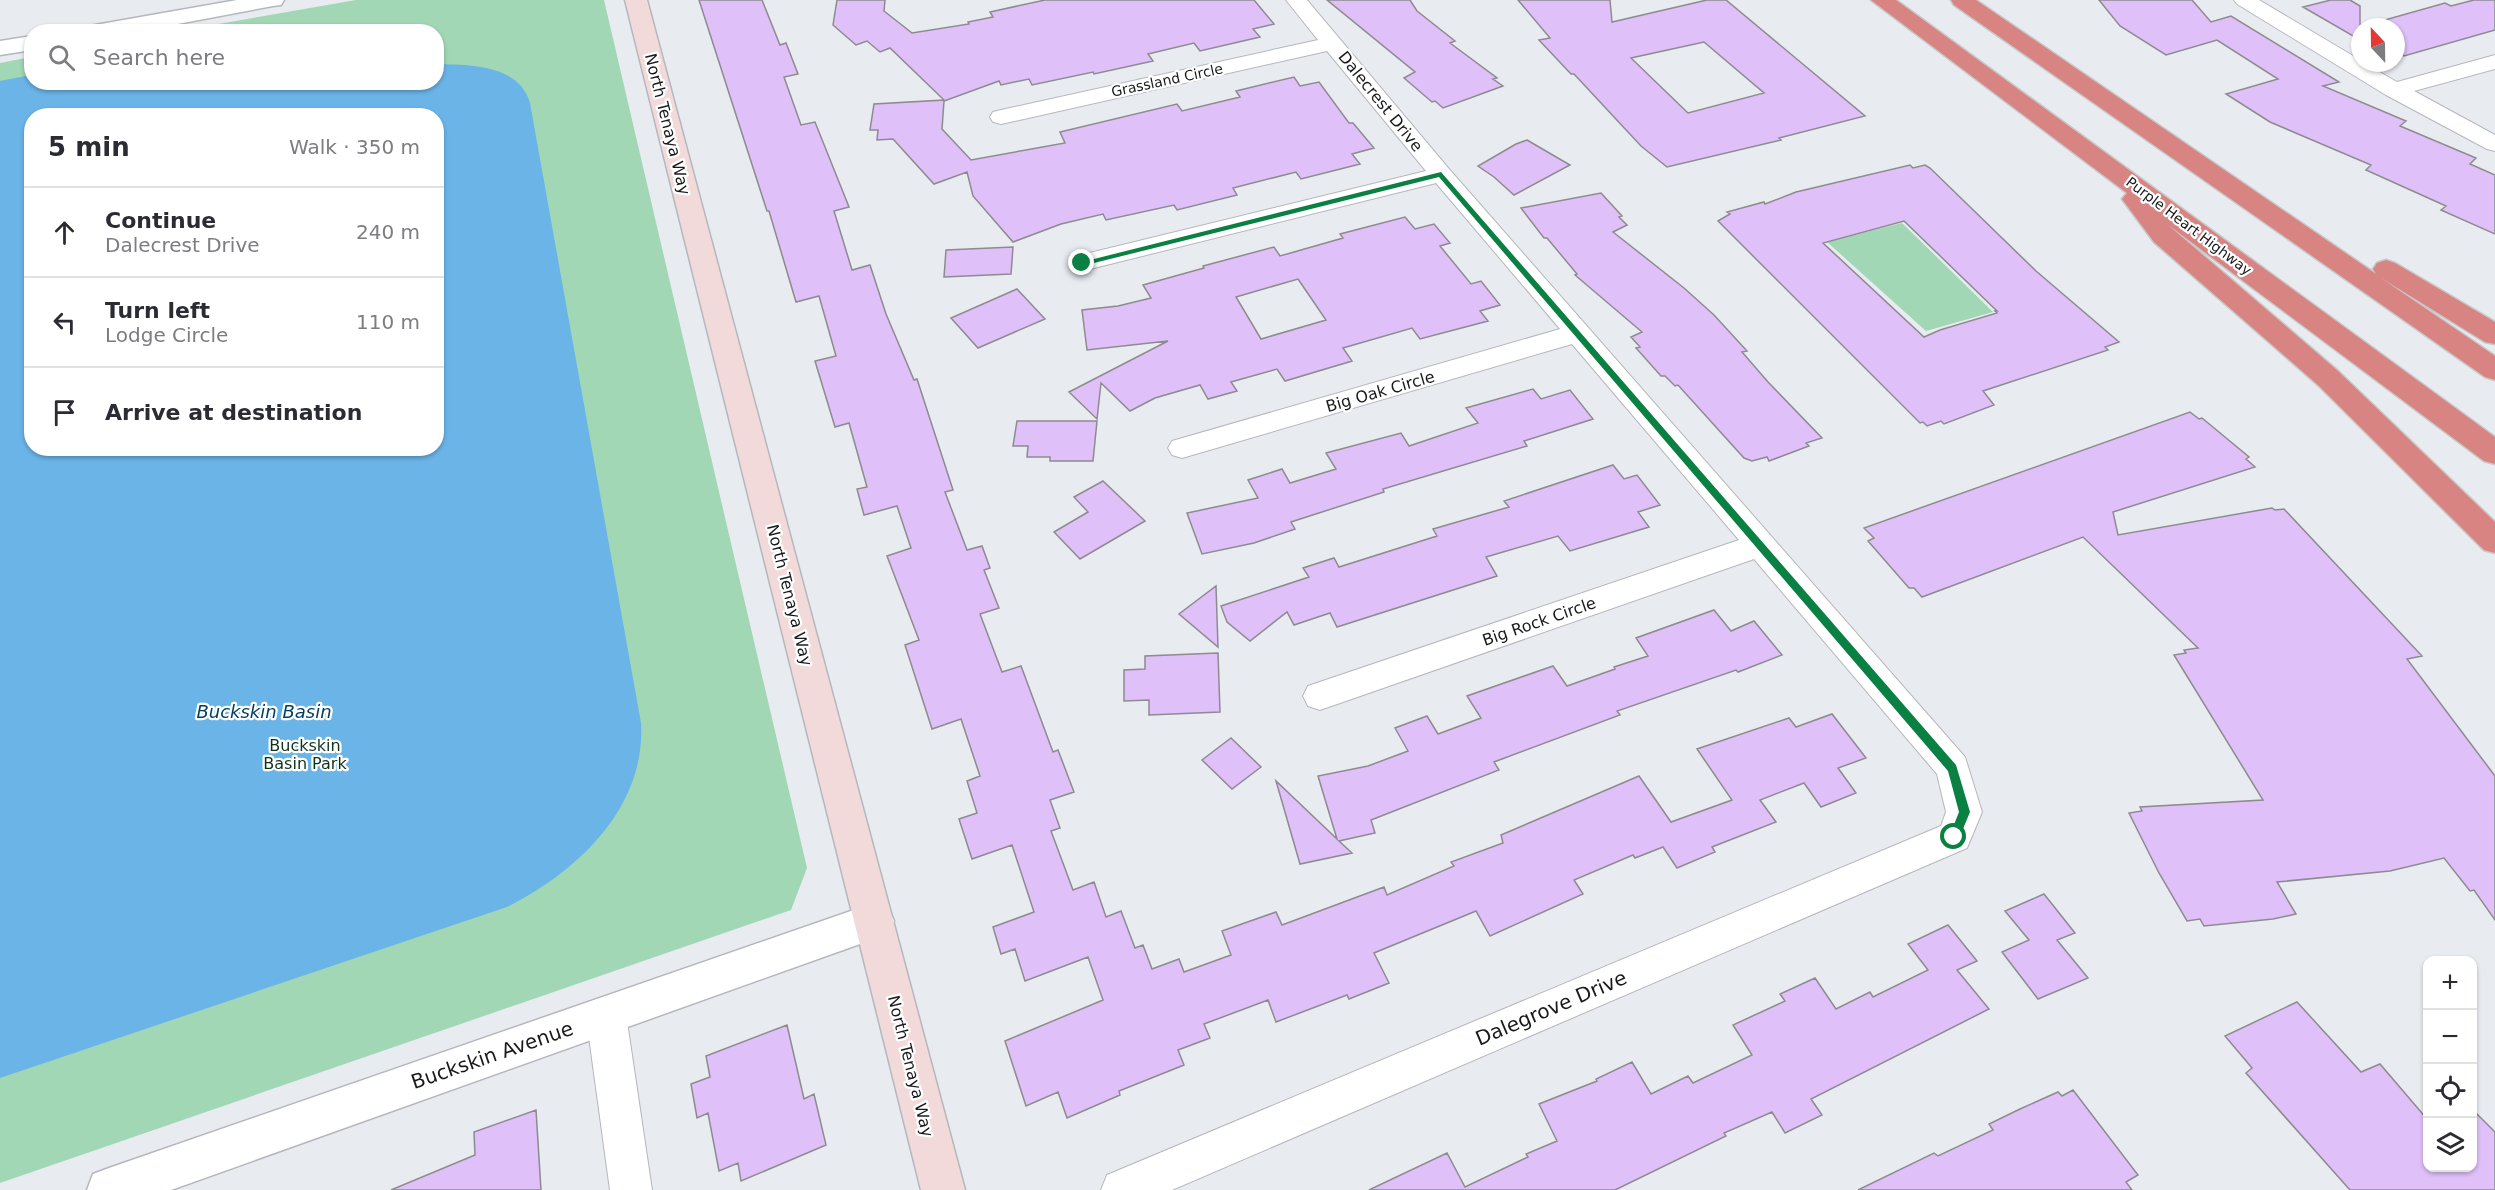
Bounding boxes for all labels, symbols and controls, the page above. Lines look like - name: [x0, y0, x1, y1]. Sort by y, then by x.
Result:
- north arrow: [2351, 18, 2405, 72]
- search box: [24, 24, 444, 90]
- icon: search: [45, 41, 78, 74]
- text: Search here: [93, 45, 225, 70]
- street label: Dalecrest Drive: [1334, 47, 1427, 155]
- street label: North Tenaya Way: [641, 51, 694, 197]
- street label: Grassland Circle: [1110, 60, 1224, 100]
- text: 5 min: [48, 132, 130, 162]
- text: Walk · 350 m: [289, 135, 420, 159]
- street label: Purple Heart Highway: [2123, 174, 2255, 278]
- text: Continue: [105, 208, 216, 233]
- icon: ahead: [48, 216, 81, 249]
- text: 240 m: [356, 220, 420, 244]
- text: Dalecrest Drive: [105, 233, 260, 257]
- route end: [1068, 249, 1094, 275]
- text: Turn left: [105, 298, 210, 323]
- icon: left: [48, 306, 81, 339]
- text: 110 m: [356, 310, 420, 334]
- text: Lodge Circle: [105, 323, 228, 347]
- street label: Big Oak Circle: [1324, 367, 1437, 416]
- icon: arrive: [48, 396, 81, 429]
- text: Arrive at destination: [105, 400, 362, 425]
- street label: North Tenaya Way: [763, 522, 816, 668]
- street label: Big Rock Circle: [1480, 593, 1598, 650]
- water label: Buckskin Basin: [196, 701, 332, 722]
- park label: Buckskin Basin Park: [263, 736, 347, 773]
- route start: [1940, 823, 1966, 849]
- map controls: [2423, 956, 2477, 1172]
- button: +: [2423, 956, 2477, 1010]
- street label: Dalegrove Drive: [1472, 965, 1630, 1051]
- street label: North Tenaya Way: [884, 993, 937, 1139]
- button: −: [2423, 1010, 2477, 1064]
- street label: Buckskin Avenue: [408, 1016, 576, 1094]
- button: locate: [2423, 1064, 2477, 1118]
- button: layers: [2423, 1118, 2477, 1172]

